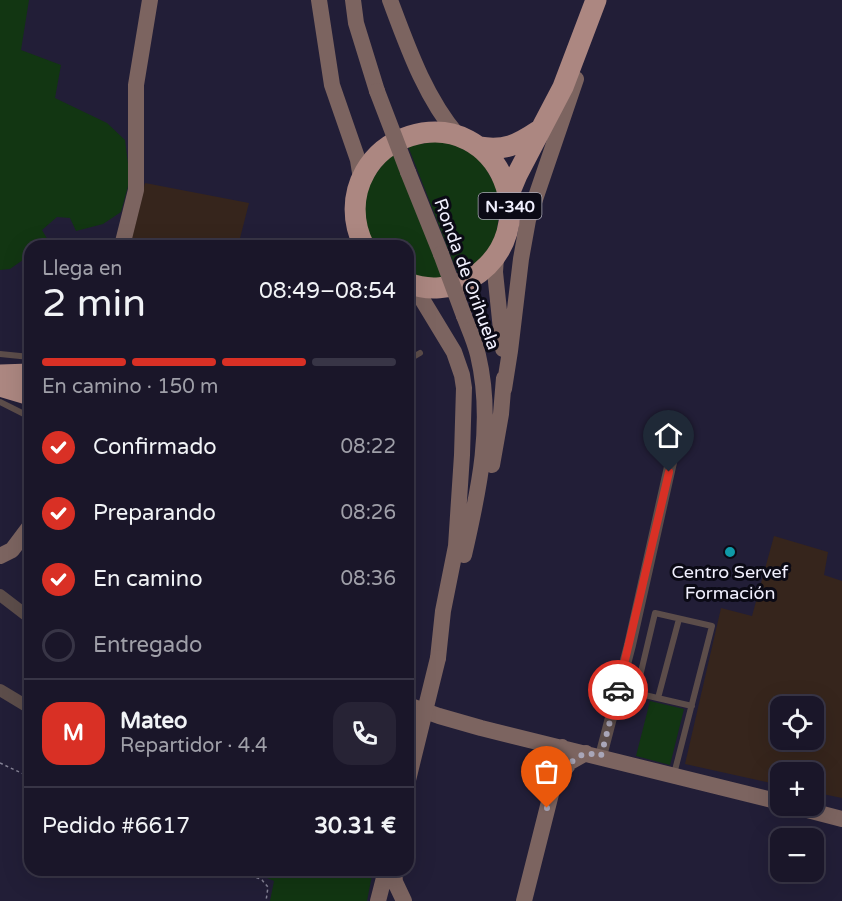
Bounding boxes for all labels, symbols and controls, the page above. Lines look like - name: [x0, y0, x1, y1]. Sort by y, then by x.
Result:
- road number: N-340: [478, 193, 542, 219]
- street label: Ronda de Orihuela: [429, 195, 505, 353]
- text: Llega en: [42, 257, 122, 281]
- text: 08:49–08:54: [259, 278, 396, 304]
- text: 2 min: [42, 280, 146, 327]
- text: En camino · 150 m: [42, 375, 218, 399]
- pin: [643, 410, 694, 472]
- icon: home: [652, 419, 685, 452]
- icon: check: [42, 431, 75, 464]
- text: Confirmado: [93, 434, 217, 460]
- text: 08:22: [341, 435, 396, 459]
- icon: check: [42, 497, 75, 530]
- text: Preparando: [93, 500, 216, 526]
- text: 08:26: [341, 501, 396, 525]
- marker: Centro Servef Formación: [723, 545, 737, 559]
- place label: Centro Servef Formación: [672, 561, 789, 604]
- icon: check: [42, 563, 75, 596]
- text: En camino: [93, 566, 203, 592]
- text: 08:36: [341, 567, 396, 591]
- text: Entregado: [93, 632, 202, 658]
- courier: [588, 660, 648, 720]
- icon: car: [602, 674, 635, 707]
- map controls: [770, 696, 824, 882]
- button: locate: [770, 696, 824, 750]
- button: phone: [333, 702, 396, 765]
- text: Mateo: [120, 708, 187, 734]
- text: M: [63, 720, 84, 746]
- text: Repartidor · 4.4: [120, 734, 268, 758]
- pin: [521, 746, 572, 808]
- icon: bag: [530, 755, 563, 788]
- button: +: [770, 762, 824, 816]
- text: Pedido #6617: [42, 813, 190, 839]
- text: 30.31 €: [314, 813, 396, 839]
- button: −: [770, 828, 824, 882]

